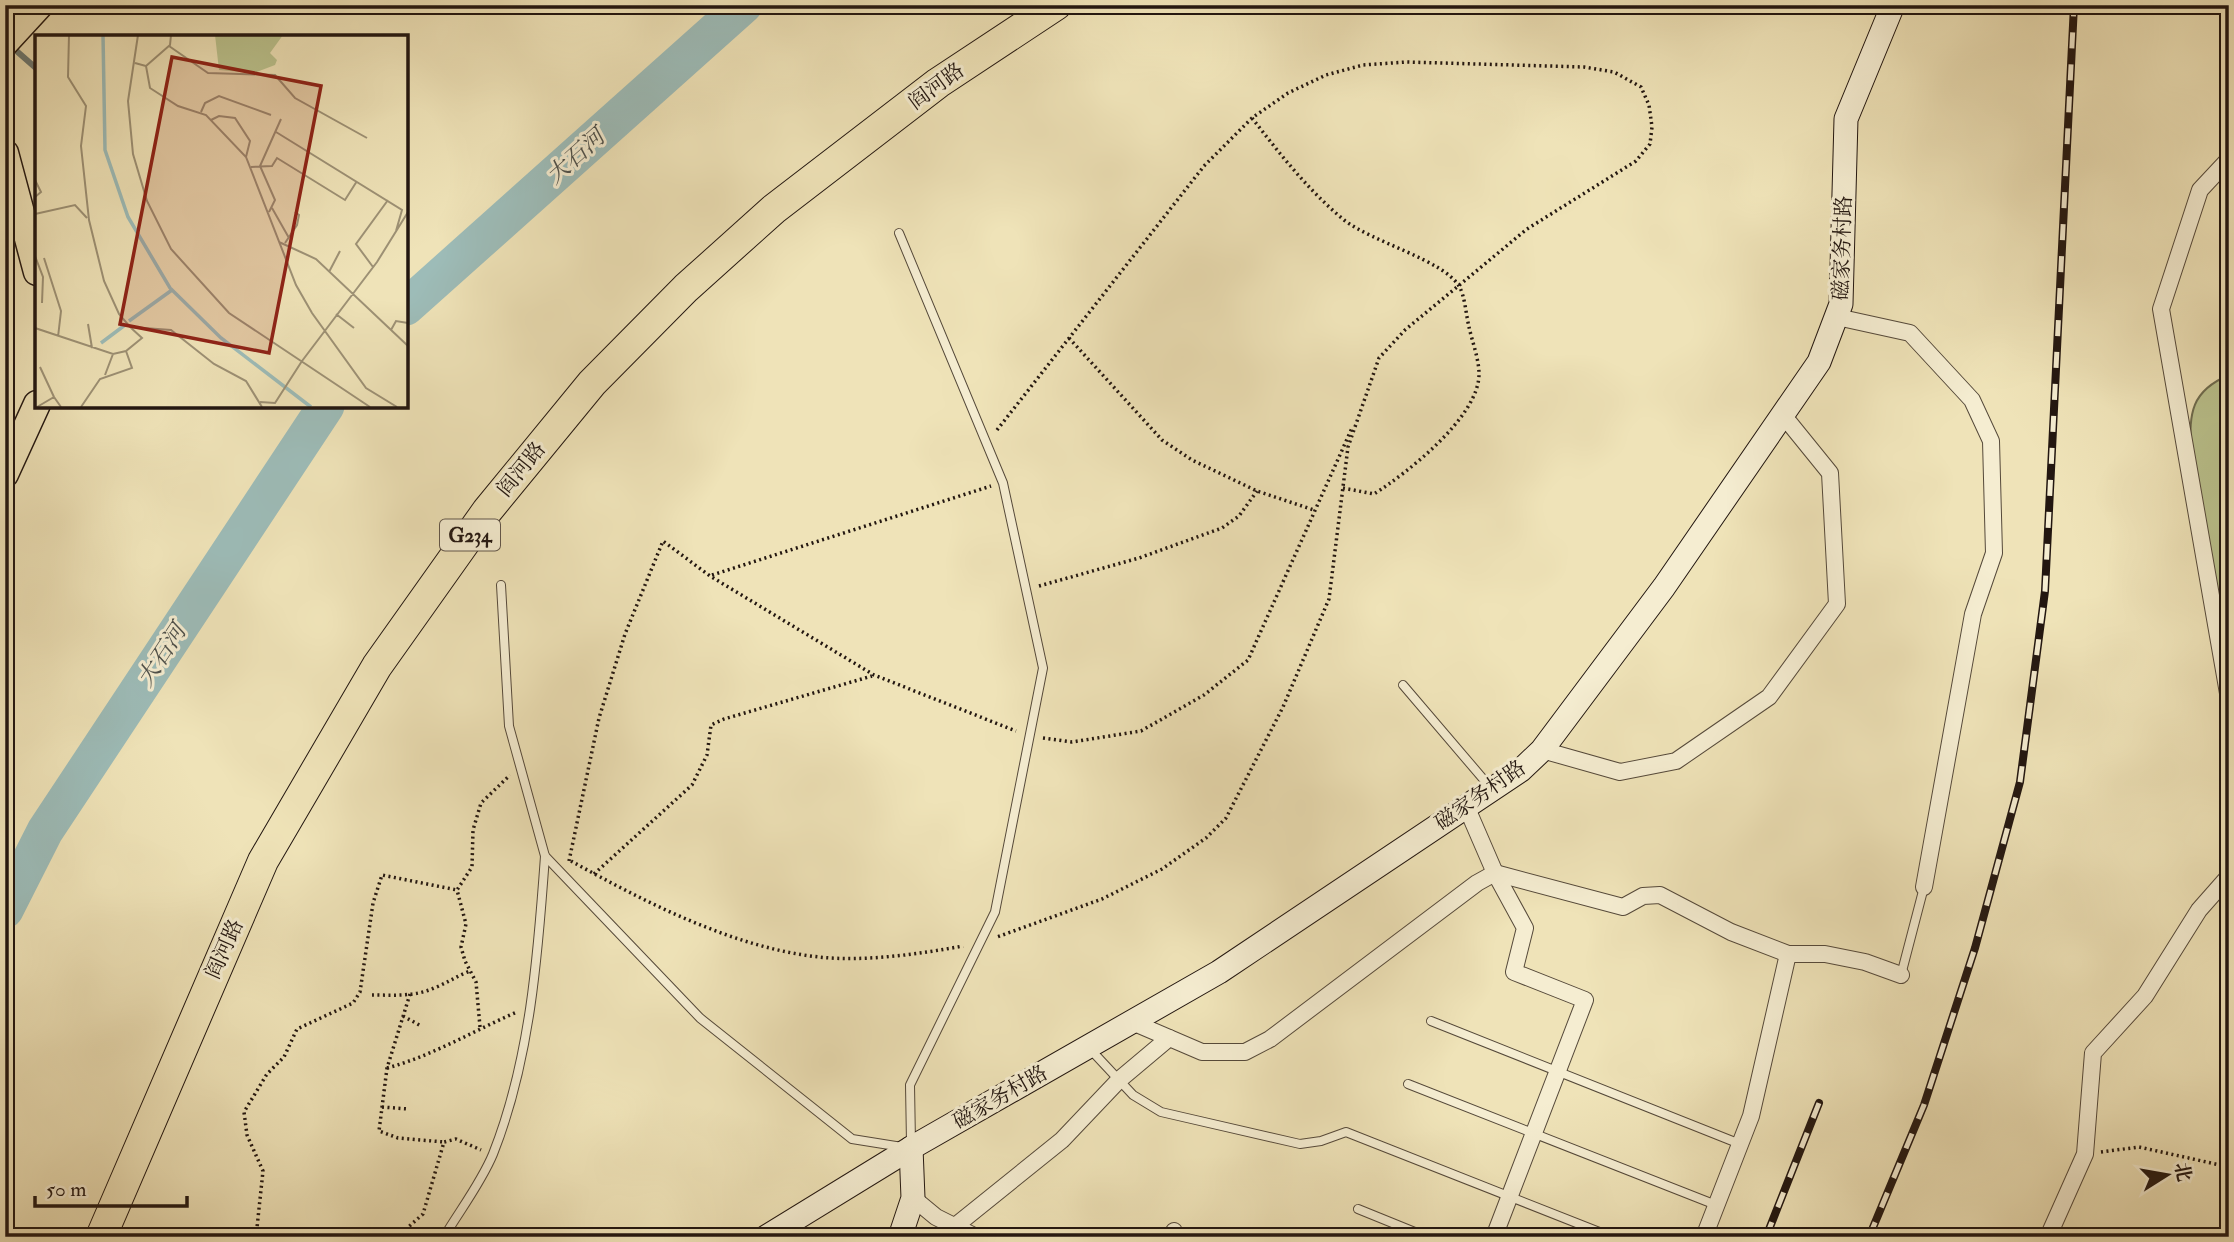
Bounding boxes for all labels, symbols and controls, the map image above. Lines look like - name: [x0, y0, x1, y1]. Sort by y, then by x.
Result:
- inset map: [35, 35, 408, 408]
- street label: 阎河路: [903, 57, 970, 116]
- water label: 大石河: [540, 120, 614, 190]
- street label: 磁家务村路: [1827, 195, 1858, 301]
- street label: 阎河路: [491, 436, 552, 502]
- road number: G234: [440, 520, 500, 550]
- water label: 大石河: [130, 615, 195, 692]
- street label: 磁家务村路: [1430, 754, 1531, 837]
- street label: 阎河路: [199, 915, 250, 983]
- street label: 磁家务村路: [948, 1059, 1052, 1135]
- north arrow: [2132, 1140, 2202, 1210]
- text: 北: [2169, 1160, 2196, 1184]
- scale bar: [35, 1165, 187, 1209]
- text: 50 m: [46, 1176, 87, 1203]

